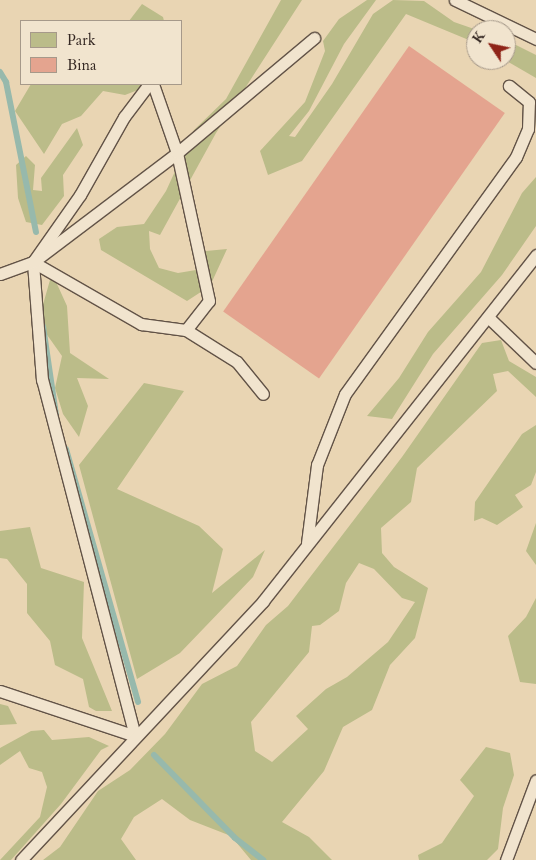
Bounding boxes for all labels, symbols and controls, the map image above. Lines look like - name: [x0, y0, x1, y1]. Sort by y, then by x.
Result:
- legend: [20, 20, 182, 85]
- north arrow: [466, 20, 516, 70]
- text: K: [468, 27, 490, 47]
- text: Park: [67, 30, 96, 50]
- text: Bina: [67, 55, 96, 75]

